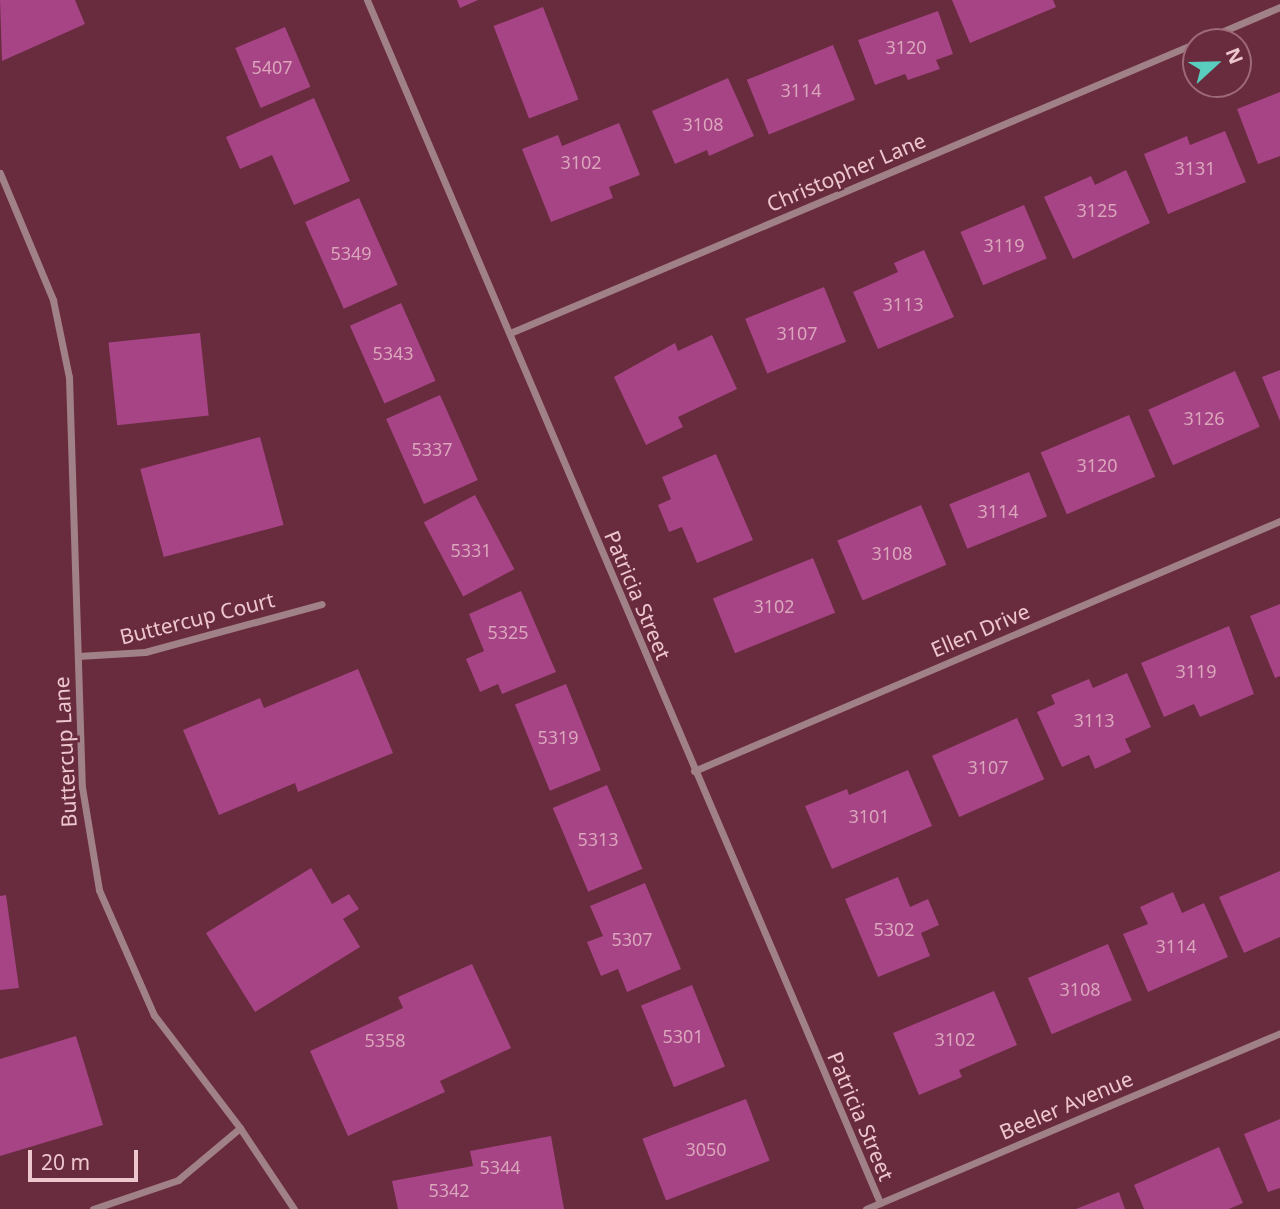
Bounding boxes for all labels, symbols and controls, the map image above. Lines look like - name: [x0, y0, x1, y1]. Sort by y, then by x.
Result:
- north arrow: [1182, 28, 1252, 98]
- house number: 3120: [885, 36, 927, 58]
- text: N: [1220, 44, 1250, 68]
- house number: 5407: [251, 56, 293, 78]
- house number: 3114: [780, 79, 822, 101]
- house number: 3108: [682, 113, 724, 135]
- street label: Christopher Lane: [763, 127, 929, 217]
- house number: 3102: [560, 151, 602, 173]
- house number: 3131: [1174, 157, 1216, 179]
- house number: 3125: [1076, 199, 1118, 221]
- house number: 3119: [983, 234, 1025, 256]
- house number: 5349: [330, 242, 372, 264]
- house number: 3113: [882, 293, 924, 315]
- house number: 3107: [776, 322, 818, 344]
- house number: 5343: [372, 342, 414, 364]
- house number: 3126: [1183, 407, 1225, 429]
- house number: 5337: [411, 438, 453, 460]
- house number: 3120: [1076, 454, 1118, 476]
- house number: 3114: [977, 500, 1019, 522]
- street label: Patricia Street: [600, 527, 676, 663]
- house number: 5331: [450, 539, 492, 561]
- house number: 3108: [871, 542, 913, 564]
- street label: Buttercup Court: [117, 587, 277, 649]
- house number: 3102: [753, 595, 795, 617]
- street label: Ellen Drive: [927, 598, 1033, 662]
- house number: 5325: [487, 621, 529, 643]
- house number: 3119: [1175, 660, 1217, 682]
- street label: Buttercup Lane: [48, 676, 82, 828]
- house number: 3113: [1073, 709, 1115, 731]
- house number: 5319: [537, 726, 579, 748]
- house number: 3107: [967, 756, 1009, 778]
- house number: 3101: [848, 805, 890, 827]
- house number: 5313: [577, 828, 619, 850]
- house number: 5302: [873, 918, 915, 940]
- house number: 5307: [611, 928, 653, 950]
- house number: 3114: [1155, 935, 1197, 957]
- house number: 3108: [1059, 978, 1101, 1000]
- house number: 5301: [662, 1025, 704, 1047]
- house number: 3102: [934, 1028, 976, 1050]
- house number: 5358: [364, 1029, 406, 1051]
- street label: Patricia Street: [823, 1048, 899, 1184]
- street label: Beeler Avenue: [996, 1066, 1136, 1144]
- scale bar: [32, 1136, 142, 1180]
- house number: 3050: [685, 1138, 727, 1160]
- text: 20 m: [41, 1148, 90, 1176]
- house number: 5344: [479, 1156, 521, 1178]
- house number: 5342: [428, 1179, 470, 1201]

